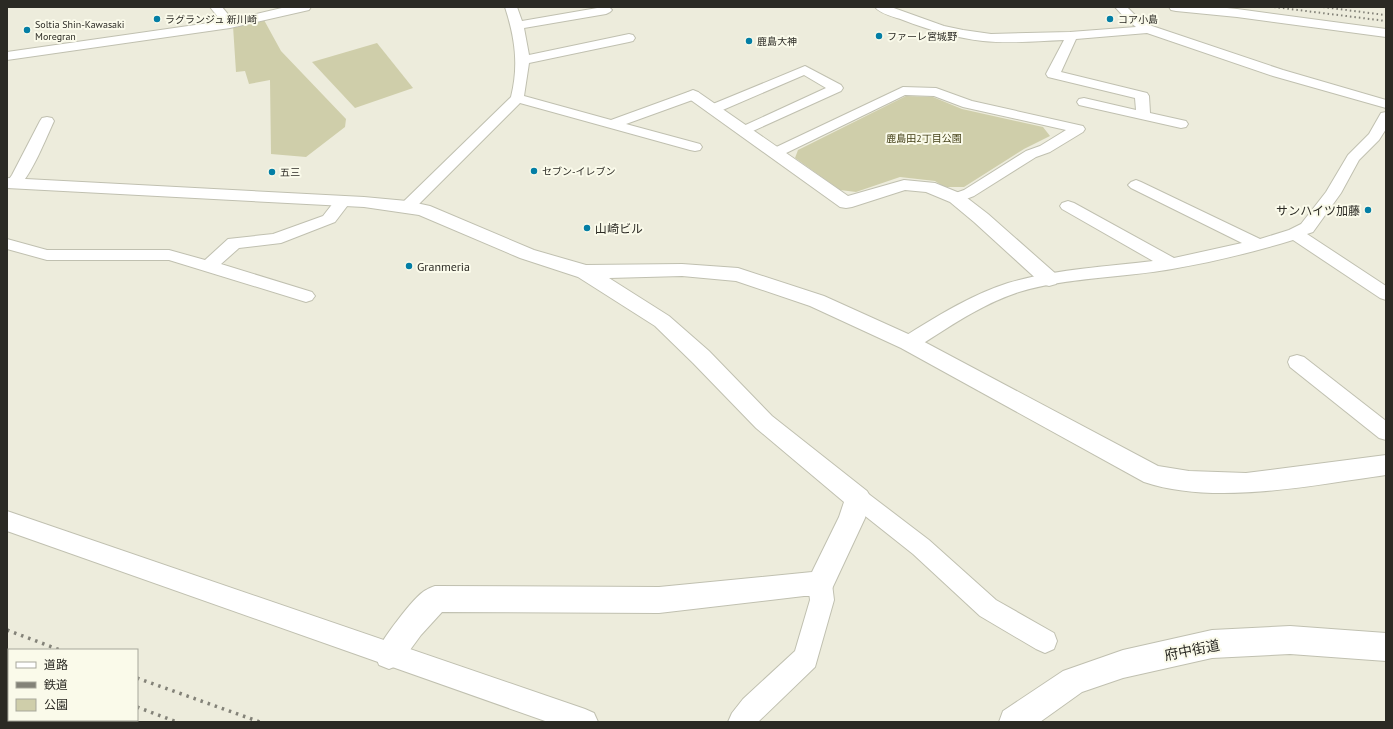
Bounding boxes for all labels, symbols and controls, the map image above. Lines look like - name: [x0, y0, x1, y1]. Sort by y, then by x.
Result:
- place label: ラグランジュ 新川崎: [165, 13, 257, 26]
- place label: コア小島: [1118, 13, 1158, 26]
- marker: ラグランジュ 新川崎: [152, 14, 162, 24]
- marker: コア小島: [1105, 14, 1115, 24]
- place label: Soltia Shin-Kawasaki Moregran: [35, 18, 125, 43]
- marker: Soltia Shin-Kawasaki Moregran: [22, 25, 32, 35]
- place label: ファーレ宮城野: [887, 30, 957, 43]
- marker: ファーレ宮城野: [874, 31, 884, 41]
- place label: 鹿島大神: [757, 35, 797, 48]
- marker: 鹿島大神: [744, 36, 754, 46]
- park label: 鹿島田2丁目公園: [886, 132, 962, 145]
- place label: セブン-イレブン: [542, 165, 616, 178]
- place label: 五三: [280, 166, 300, 179]
- marker: セブン-イレブン: [529, 166, 539, 176]
- marker: 五三: [267, 167, 277, 177]
- place label: サンハイツ加藤: [1276, 203, 1360, 218]
- marker: サンハイツ加藤: [1363, 205, 1373, 215]
- place label: 山崎ビル: [595, 221, 643, 236]
- marker: 山崎ビル: [582, 223, 592, 233]
- place label: Granmeria: [417, 259, 470, 274]
- marker: Granmeria: [404, 261, 414, 271]
- street label: 府中街道: [1163, 636, 1221, 664]
- legend: [8, 649, 138, 721]
- text: 道路: [44, 657, 68, 672]
- text: 鉄道: [44, 677, 68, 692]
- text: 公園: [44, 697, 68, 712]

